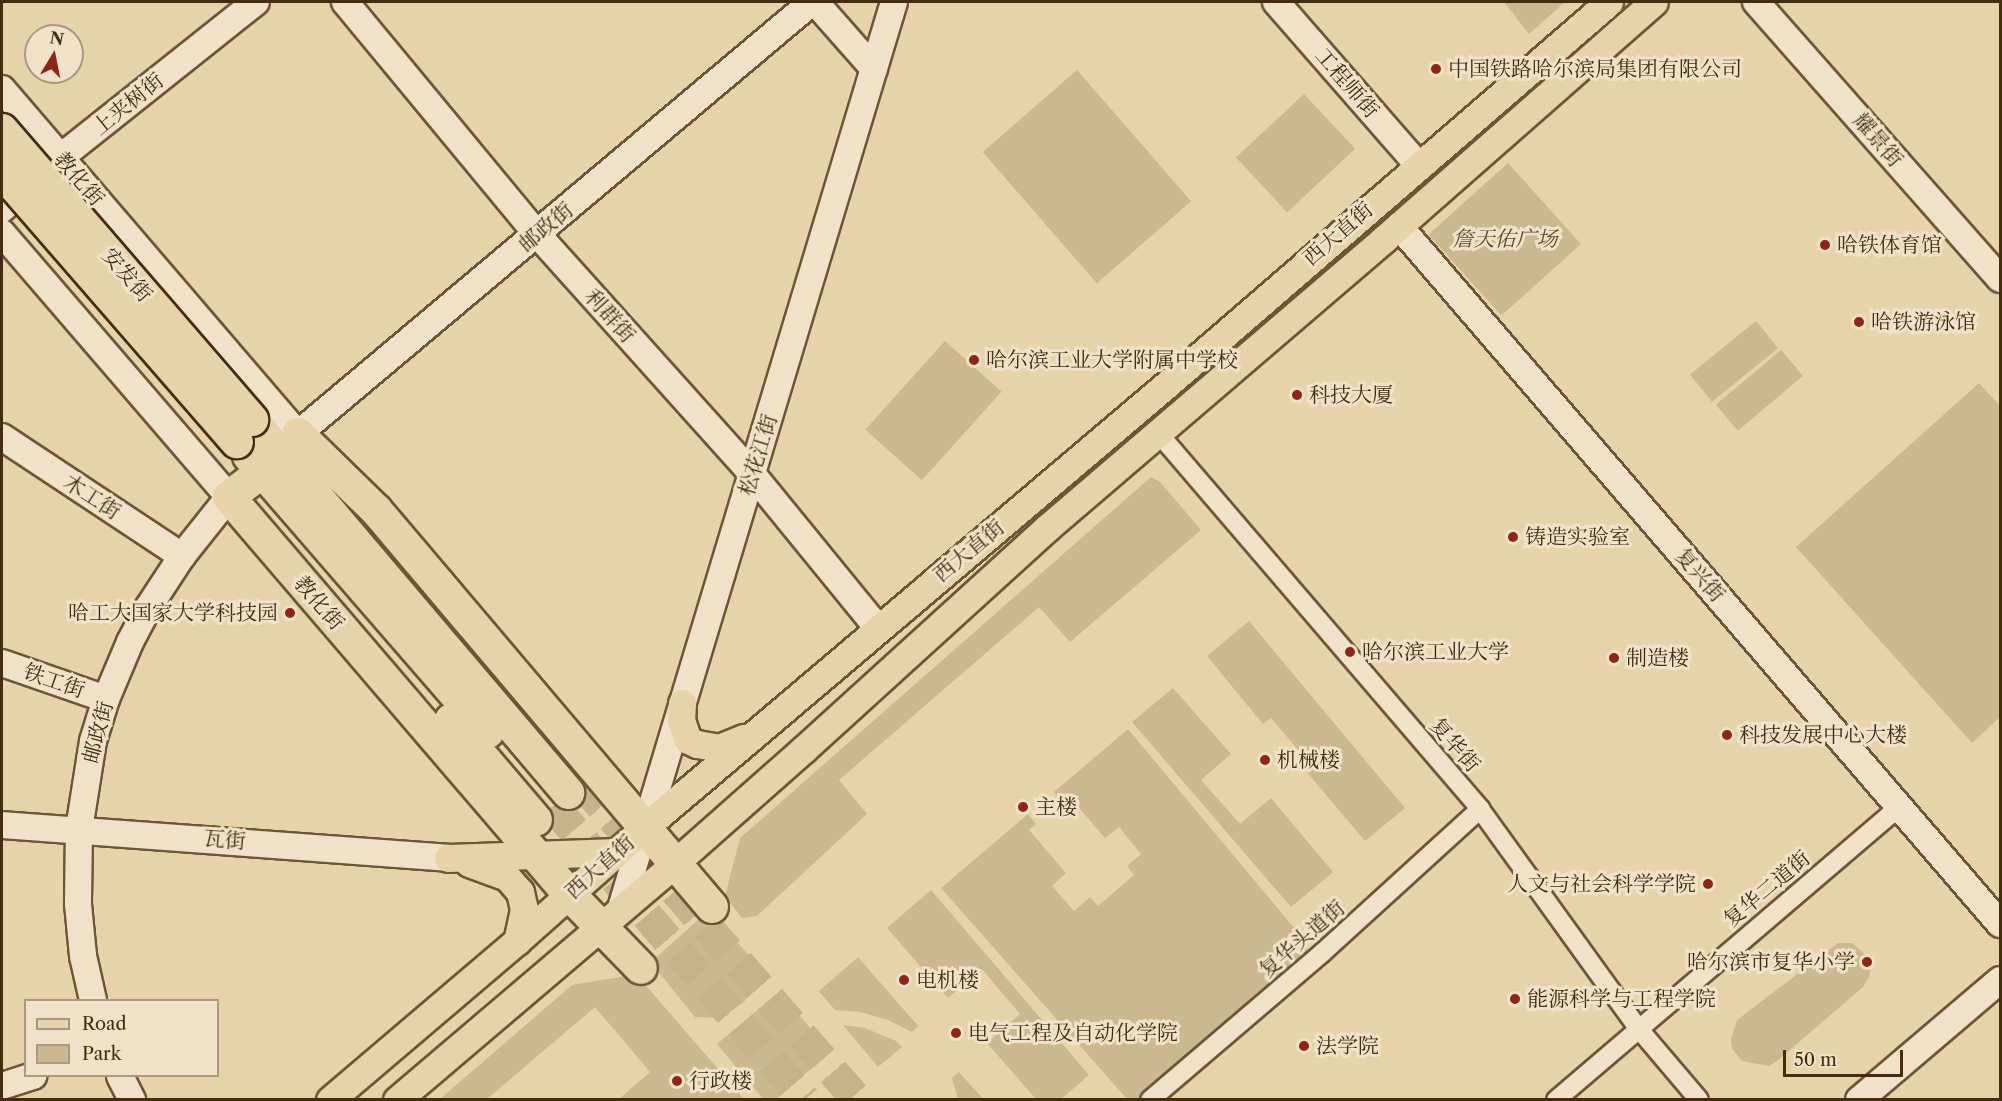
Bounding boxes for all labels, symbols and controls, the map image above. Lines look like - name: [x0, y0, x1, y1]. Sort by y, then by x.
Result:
- north arrow: [24, 24, 84, 84]
- text: N: [48, 27, 65, 49]
- street label: 工程师街: [1310, 43, 1384, 123]
- place label: 中国铁路哈尔滨局集团有限公司: [1448, 56, 1742, 82]
- marker: 中国铁路哈尔滨局集团有限公司: [1429, 62, 1443, 76]
- street label: 上夹树街: [87, 68, 169, 140]
- street label: 耀景街: [1848, 108, 1908, 172]
- street label: 教化街: [49, 147, 109, 211]
- street label: 邮政街: [514, 197, 578, 257]
- street label: 西大直街: [1298, 197, 1378, 271]
- park label: 詹天佑广场: [1453, 226, 1557, 252]
- place label: 哈铁体育馆: [1837, 232, 1942, 258]
- marker: 哈铁体育馆: [1818, 238, 1832, 252]
- street label: 安发街: [97, 243, 157, 307]
- street label: 利群街: [580, 284, 640, 348]
- place label: 哈铁游泳馆: [1871, 309, 1976, 335]
- marker: 哈铁游泳馆: [1852, 315, 1866, 329]
- place label: 哈尔滨工业大学附属中学校: [986, 347, 1238, 373]
- marker: 哈尔滨工业大学附属中学校: [967, 353, 981, 367]
- place label: 科技大厦: [1309, 382, 1393, 408]
- marker: 科技大厦: [1290, 388, 1304, 402]
- street label: 松花江街: [734, 411, 782, 499]
- street label: 木工街: [59, 469, 125, 525]
- street label: 西大直街: [929, 514, 1009, 588]
- place label: 铸造实验室: [1525, 524, 1630, 550]
- marker: 铸造实验室: [1506, 530, 1520, 544]
- street label: 复兴街: [1670, 543, 1730, 607]
- street label: 教化街: [289, 571, 349, 635]
- place label: 哈工大国家大学科技园: [68, 600, 278, 626]
- marker: 哈工大国家大学科技园: [283, 606, 297, 620]
- place label: 哈尔滨工业大学: [1362, 639, 1509, 665]
- marker: 哈尔滨工业大学: [1343, 645, 1357, 659]
- place label: 制造楼: [1626, 645, 1689, 671]
- marker: 制造楼: [1607, 651, 1621, 665]
- street label: 铁工街: [20, 659, 88, 703]
- street label: 邮政街: [78, 698, 118, 766]
- street label: 复华街: [1425, 713, 1485, 777]
- place label: 科技发展中心大楼: [1739, 722, 1907, 748]
- marker: 科技发展中心大楼: [1720, 728, 1734, 742]
- place label: 机械楼: [1277, 747, 1340, 773]
- marker: 机械楼: [1258, 753, 1272, 767]
- place label: 主楼: [1035, 794, 1077, 820]
- marker: 主楼: [1016, 800, 1030, 814]
- street label: 瓦街: [203, 826, 247, 854]
- street label: 西大直街: [560, 830, 640, 904]
- street label: 复华二道街: [1719, 846, 1815, 932]
- place label: 人文与社会科学学院: [1507, 871, 1696, 897]
- marker: 人文与社会科学学院: [1701, 877, 1715, 891]
- street label: 复华头道街: [1254, 895, 1350, 983]
- place label: 哈尔滨市复华小学: [1687, 949, 1855, 975]
- marker: 哈尔滨市复华小学: [1860, 955, 1874, 969]
- place label: 电机楼: [916, 967, 979, 993]
- marker: 电机楼: [897, 973, 911, 987]
- place label: 能源科学与工程学院: [1527, 986, 1716, 1012]
- marker: 能源科学与工程学院: [1508, 992, 1522, 1006]
- legend: [24, 999, 219, 1077]
- text: Road: [82, 1013, 127, 1035]
- place label: 电气工程及自动化学院: [968, 1020, 1178, 1046]
- marker: 电气工程及自动化学院: [949, 1026, 963, 1040]
- place label: 法学院: [1316, 1033, 1379, 1059]
- scale bar: [1786, 1038, 1906, 1076]
- marker: 法学院: [1297, 1039, 1311, 1053]
- text: Park: [82, 1043, 121, 1065]
- text: 50 m: [1794, 1049, 1837, 1071]
- place label: 行政楼: [689, 1068, 752, 1094]
- marker: 行政楼: [670, 1074, 684, 1088]

